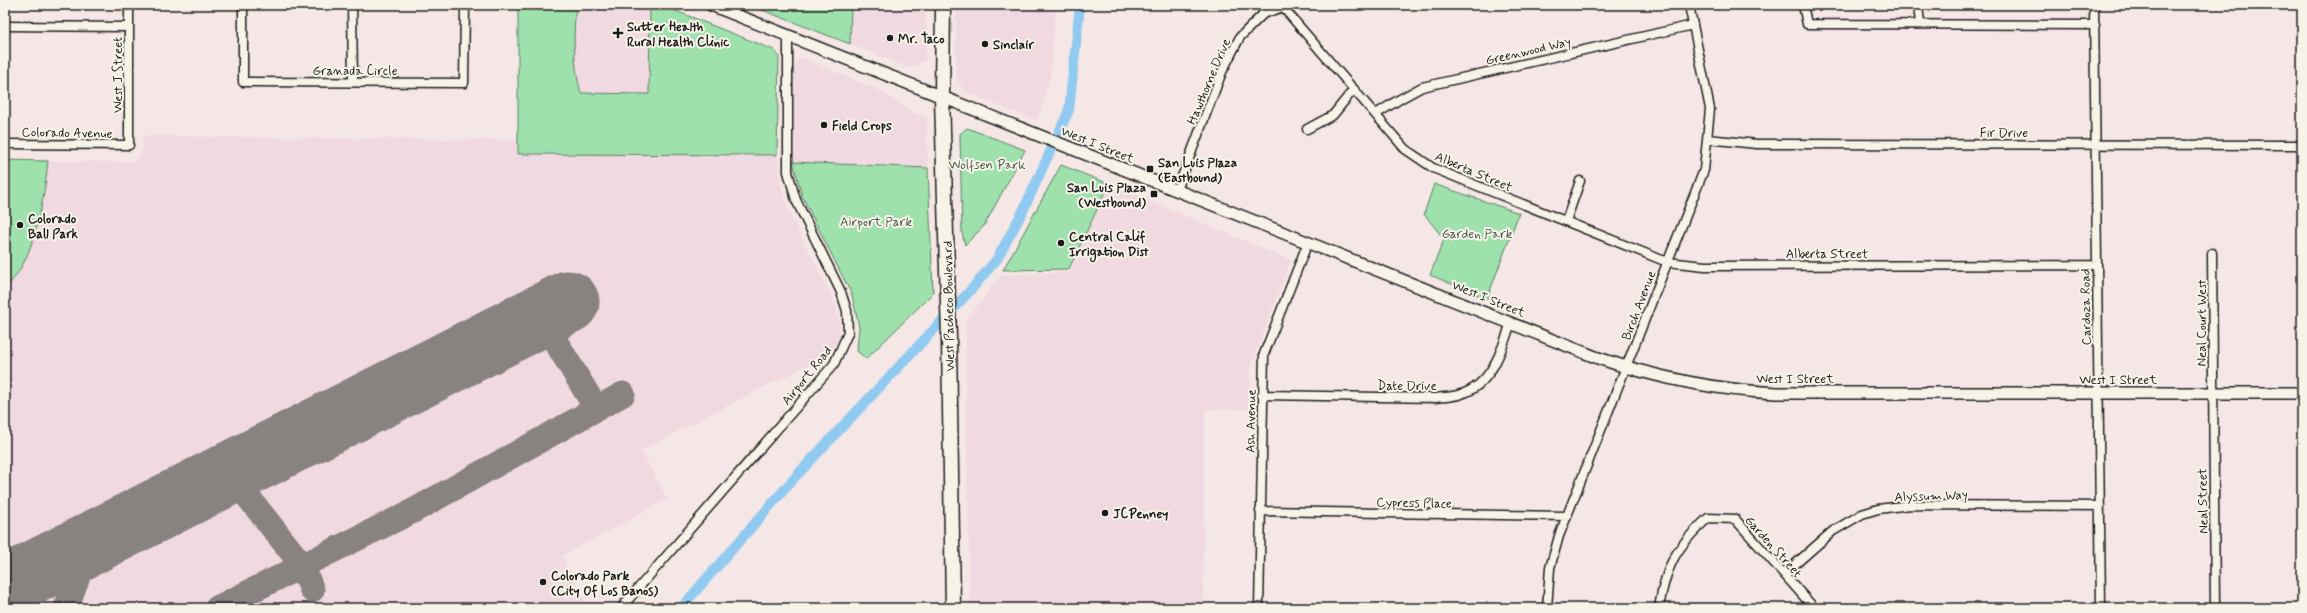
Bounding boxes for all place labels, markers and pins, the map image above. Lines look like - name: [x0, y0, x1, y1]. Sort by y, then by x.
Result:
- place label: Sutter Health Rural Health Clinic: [627, 19, 729, 51]
- marker: Sutter Health Rural Health Clinic: [612, 27, 624, 39]
- place label: Mr. Taco: [898, 31, 945, 48]
- marker: Mr. Taco: [885, 33, 895, 43]
- place label: Sinclair: [993, 37, 1034, 54]
- marker: Sinclair: [980, 39, 990, 49]
- place label: Field Crops: [832, 118, 892, 135]
- marker: Field Crops: [819, 120, 829, 130]
- place label: San Luis Plaza (Eastbound): [1158, 155, 1237, 187]
- marker: San Luis Plaza (Eastbound): [1145, 164, 1155, 174]
- place label: San Luis Plaza (Westbound): [1067, 180, 1146, 212]
- marker: San Luis Plaza (Westbound): [1149, 189, 1159, 199]
- place label: Colorado Ball Park: [28, 211, 79, 243]
- marker: Colorado Ball Park: [15, 220, 25, 230]
- place label: Central Calif Irrigation Dist: [1069, 229, 1149, 263]
- marker: Central Calif Irrigation Dist: [1056, 238, 1066, 248]
- place label: JCPenney: [1113, 506, 1168, 523]
- marker: JCPenney: [1100, 508, 1110, 518]
- place label: Colorado Park (City Of Los Banos): [551, 568, 658, 600]
- marker: Colorado Park (City Of Los Banos): [538, 577, 548, 587]

